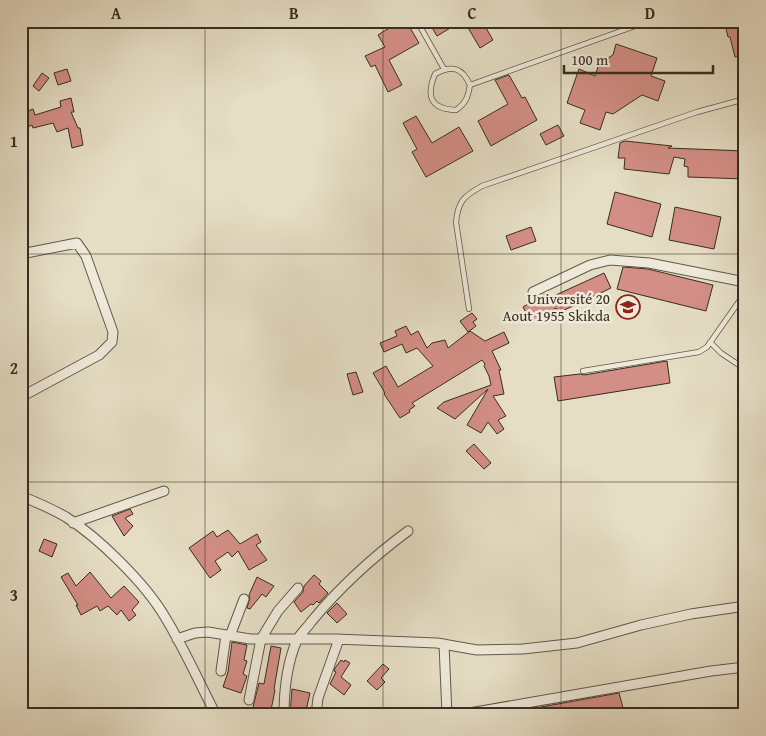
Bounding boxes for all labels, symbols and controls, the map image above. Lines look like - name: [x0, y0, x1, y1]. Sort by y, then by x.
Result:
- text: A: [111, 1, 122, 25]
- text: B: [289, 1, 299, 25]
- text: C: [467, 1, 477, 25]
- text: D: [645, 1, 655, 25]
- scale bar: [564, 42, 712, 74]
- text: 100 m: [571, 49, 609, 70]
- text: 1: [10, 129, 18, 153]
- place label: Université 20 Aout 1955 Skikda: [502, 288, 610, 326]
- school or university icon: Université 20 Aout 1955 Skikda: [615, 294, 641, 320]
- text: 2: [10, 356, 18, 380]
- text: 3: [10, 583, 18, 607]

